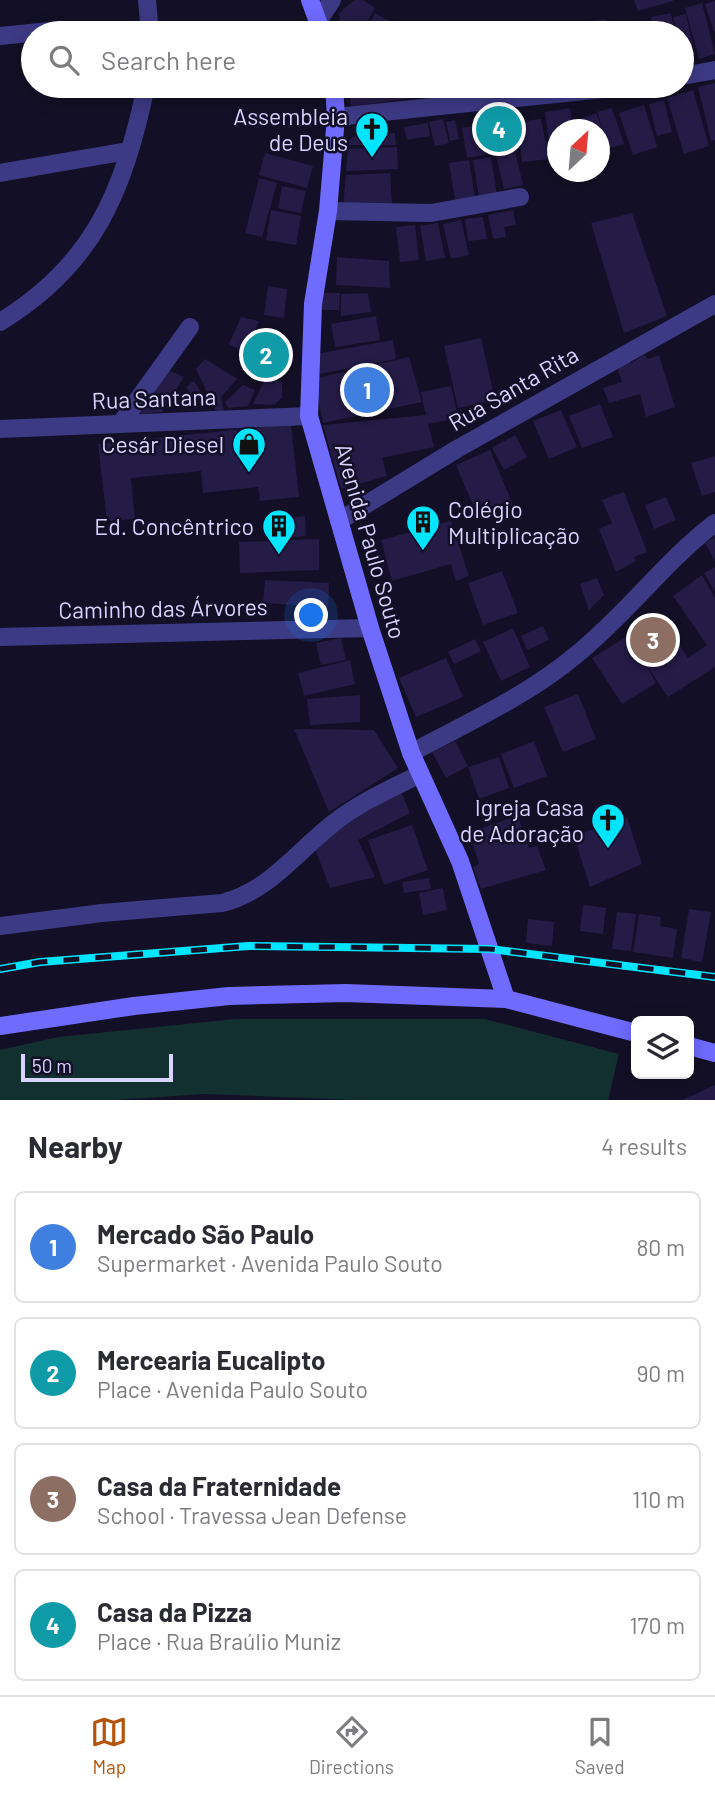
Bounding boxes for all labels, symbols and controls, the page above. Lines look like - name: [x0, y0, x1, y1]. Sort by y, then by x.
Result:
- search box: [21, 21, 694, 98]
- icon: search: [45, 41, 83, 79]
- text: Search here: [101, 44, 236, 75]
- place label: Assembleia de Deus: [233, 102, 348, 156]
- pin: 4: [476, 103, 522, 155]
- church icon: Assembleia de Deus: [353, 110, 391, 159]
- north arrow: [547, 119, 610, 182]
- pin: 2: [243, 329, 289, 381]
- street label: Rua Santa Rita: [443, 340, 583, 436]
- pin: 1: [344, 364, 390, 416]
- street label: Rua Santana: [91, 382, 217, 414]
- shop icon: Cesár Diesel: [230, 425, 268, 474]
- place label: Cesár Diesel: [102, 430, 224, 458]
- street label: Avenida Paulo Souto: [330, 440, 412, 642]
- place label: Colégio Multiplicação: [448, 495, 580, 549]
- building icon: Colégio Multiplicação: [404, 503, 442, 552]
- building icon: Ed. Concêntrico: [260, 507, 298, 556]
- place label: Ed. Concêntrico: [94, 512, 254, 540]
- street label: Caminho das Árvores: [58, 592, 268, 624]
- your location: [294, 598, 328, 632]
- pin: 3: [630, 614, 676, 666]
- place label: Igreja Casa de Adoração: [460, 793, 584, 847]
- church icon: Igreja Casa de Adoração: [589, 801, 627, 850]
- map controls: [631, 1016, 694, 1079]
- button: layers: [631, 1016, 694, 1079]
- scale bar: [21, 1051, 173, 1083]
- text: 50 m: [32, 1054, 72, 1077]
- text: Nearby: [28, 1128, 123, 1164]
- text: 4 results: [601, 1132, 687, 1160]
- text: Mercado São Paulo: [97, 1218, 314, 1249]
- text: 1: [49, 1233, 57, 1261]
- text: 80 m: [636, 1233, 685, 1261]
- text: Supermarket · Avenida Paulo Souto: [97, 1249, 443, 1277]
- text: Mercearia Eucalipto: [97, 1344, 326, 1375]
- text: 2: [47, 1359, 59, 1387]
- text: 90 m: [636, 1359, 685, 1387]
- text: Place · Avenida Paulo Souto: [97, 1375, 368, 1403]
- text: Casa da Fraternidade: [97, 1470, 341, 1501]
- text: 3: [47, 1485, 59, 1513]
- text: 110 m: [632, 1485, 685, 1513]
- text: School · Travessa Jean Defense: [97, 1501, 407, 1529]
- text: Casa da Pizza: [97, 1596, 252, 1627]
- text: 4: [46, 1611, 60, 1639]
- text: 170 m: [629, 1611, 685, 1639]
- text: Place · Rua Braúlio Muniz: [97, 1627, 341, 1655]
- tab: Map: [90, 1713, 128, 1778]
- tab: Directions: [309, 1713, 394, 1778]
- tab: Saved: [575, 1713, 625, 1778]

